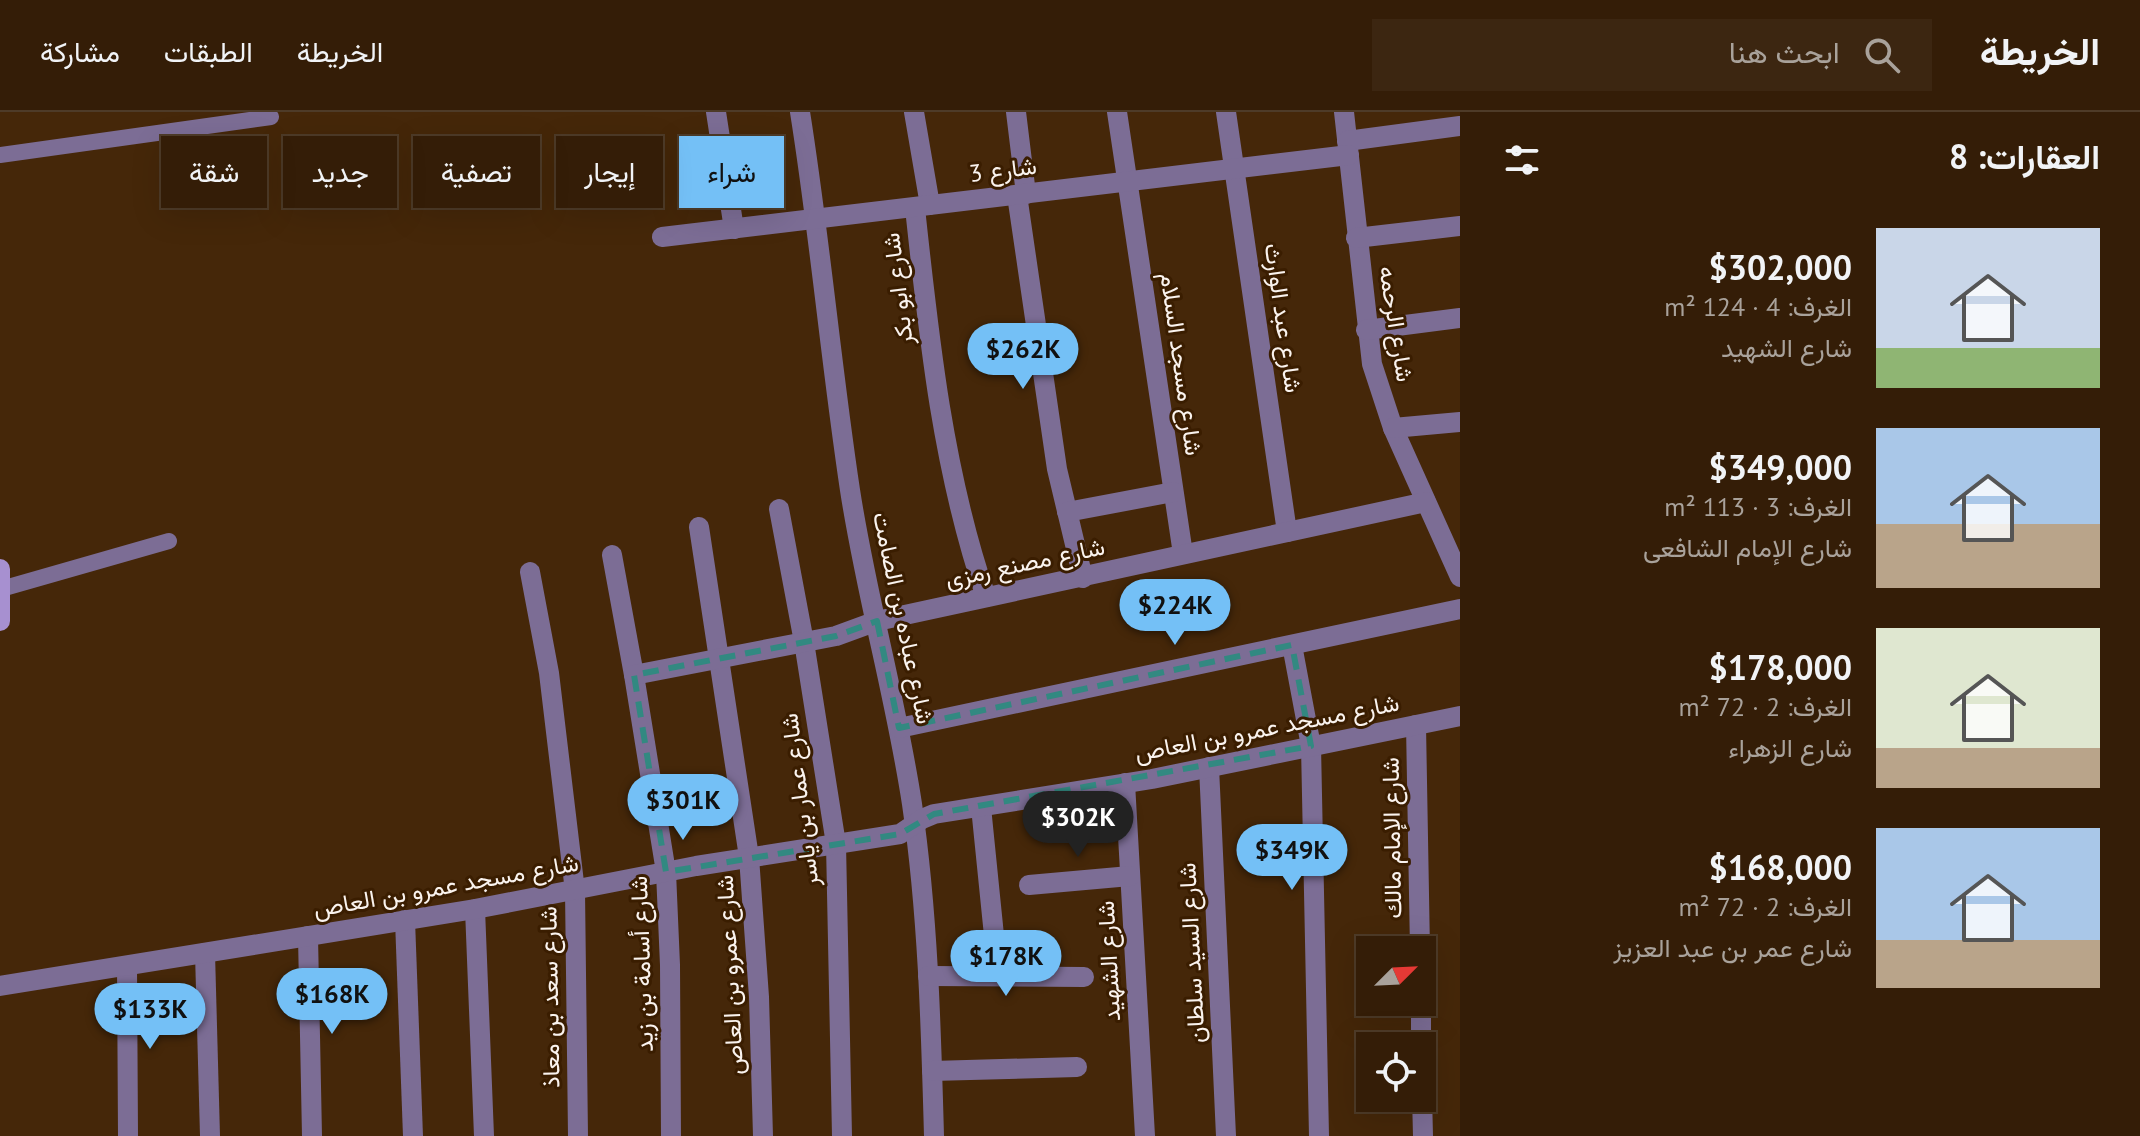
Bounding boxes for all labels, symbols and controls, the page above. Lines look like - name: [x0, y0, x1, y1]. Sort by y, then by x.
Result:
- search box: [1372, 19, 1932, 91]
- text: الخريطة: [1980, 26, 2100, 75]
- text: ابحث هنا: [1729, 32, 1840, 71]
- text: مشاركة: [40, 33, 120, 70]
- text: الطبقات: [164, 33, 253, 70]
- text: الخريطة: [297, 33, 383, 70]
- icon: search: [1860, 33, 1904, 77]
- text: العقارات: 8: [1949, 134, 2100, 178]
- chip: شقة: [161, 136, 267, 208]
- chip: جديد: [283, 136, 397, 208]
- chip: تصفية: [413, 136, 540, 208]
- chip: إيجار: [556, 136, 663, 208]
- chip: شراء: [679, 136, 784, 208]
- icon: filters: [1500, 138, 1544, 182]
- street label: شارع 3: [967, 150, 1039, 190]
- street label: شارع ابو بكر: [875, 231, 921, 348]
- street label: شارع عبد الوارث: [1257, 241, 1309, 395]
- text: $302,000: [1708, 245, 1852, 289]
- icon: home: [1940, 260, 2036, 356]
- street label: شارع الرحمه: [1371, 264, 1421, 384]
- street label: شارع مسجد السلام: [1152, 270, 1210, 458]
- text: الغرف: 4 · 124 m²: [1664, 290, 1852, 323]
- pin: $262K: [967, 323, 1079, 391]
- text: شارع الشهيد: [1721, 331, 1852, 364]
- text: $262K: [985, 332, 1061, 365]
- text: $349,000: [1708, 445, 1852, 489]
- icon: home: [1940, 460, 2036, 556]
- text: الغرف: 3 · 113 m²: [1664, 490, 1852, 523]
- street label: شارع عباده بن الصامت: [865, 509, 941, 727]
- street label: شارع مصنع رمزى: [942, 530, 1108, 597]
- text: شارع الإمام الشافعى: [1643, 531, 1852, 564]
- pin: $224K: [1119, 579, 1231, 647]
- text: $224K: [1137, 588, 1213, 621]
- text: $178,000: [1708, 645, 1852, 689]
- icon: home: [1940, 660, 2036, 756]
- street label: شارع مسجد عمرو بن العاص: [1132, 687, 1402, 769]
- text: الغرف: 2 · 72 m²: [1679, 690, 1852, 723]
- street label: شارع عمار بن ياسر: [773, 711, 827, 890]
- text: شارع الزهراء: [1728, 731, 1852, 764]
- street label: شارع الإمام مالك: [1375, 757, 1409, 919]
- pin: $301K: [627, 774, 739, 842]
- text: $301K: [645, 783, 721, 816]
- pin: $302K: [1022, 791, 1134, 859]
- text: $302K: [1040, 800, 1116, 833]
- pin: $349K: [1236, 824, 1348, 892]
- text: $349K: [1254, 833, 1330, 866]
- text: $168,000: [1708, 845, 1852, 889]
- street label: شارع مسجد عمرو بن العاص: [311, 847, 581, 925]
- icon: home: [1940, 860, 2036, 956]
- street label: شارع السيد سلطان: [1171, 862, 1213, 1044]
- street label: شارع عمرو بن العاص: [709, 874, 751, 1076]
- street label: شارع أسامة بن زيد: [623, 875, 661, 1053]
- text: الغرف: 2 · 72 m²: [1679, 890, 1852, 923]
- street label: شارع الشهيد: [1090, 900, 1128, 1022]
- street label: شارع سعد بن معاذ: [532, 906, 568, 1088]
- pin: $178K: [950, 930, 1062, 998]
- text: شارع عمر بن عبد العزيز: [1613, 931, 1852, 964]
- north arrow: [1356, 936, 1436, 1016]
- map controls: [1356, 936, 1436, 1112]
- text: $178K: [968, 939, 1044, 972]
- pin: $168K: [276, 968, 388, 1036]
- text: $168K: [294, 977, 370, 1010]
- pin: $133K: [94, 983, 206, 1051]
- text: $133K: [112, 992, 188, 1025]
- button: locate: [1356, 1032, 1436, 1112]

